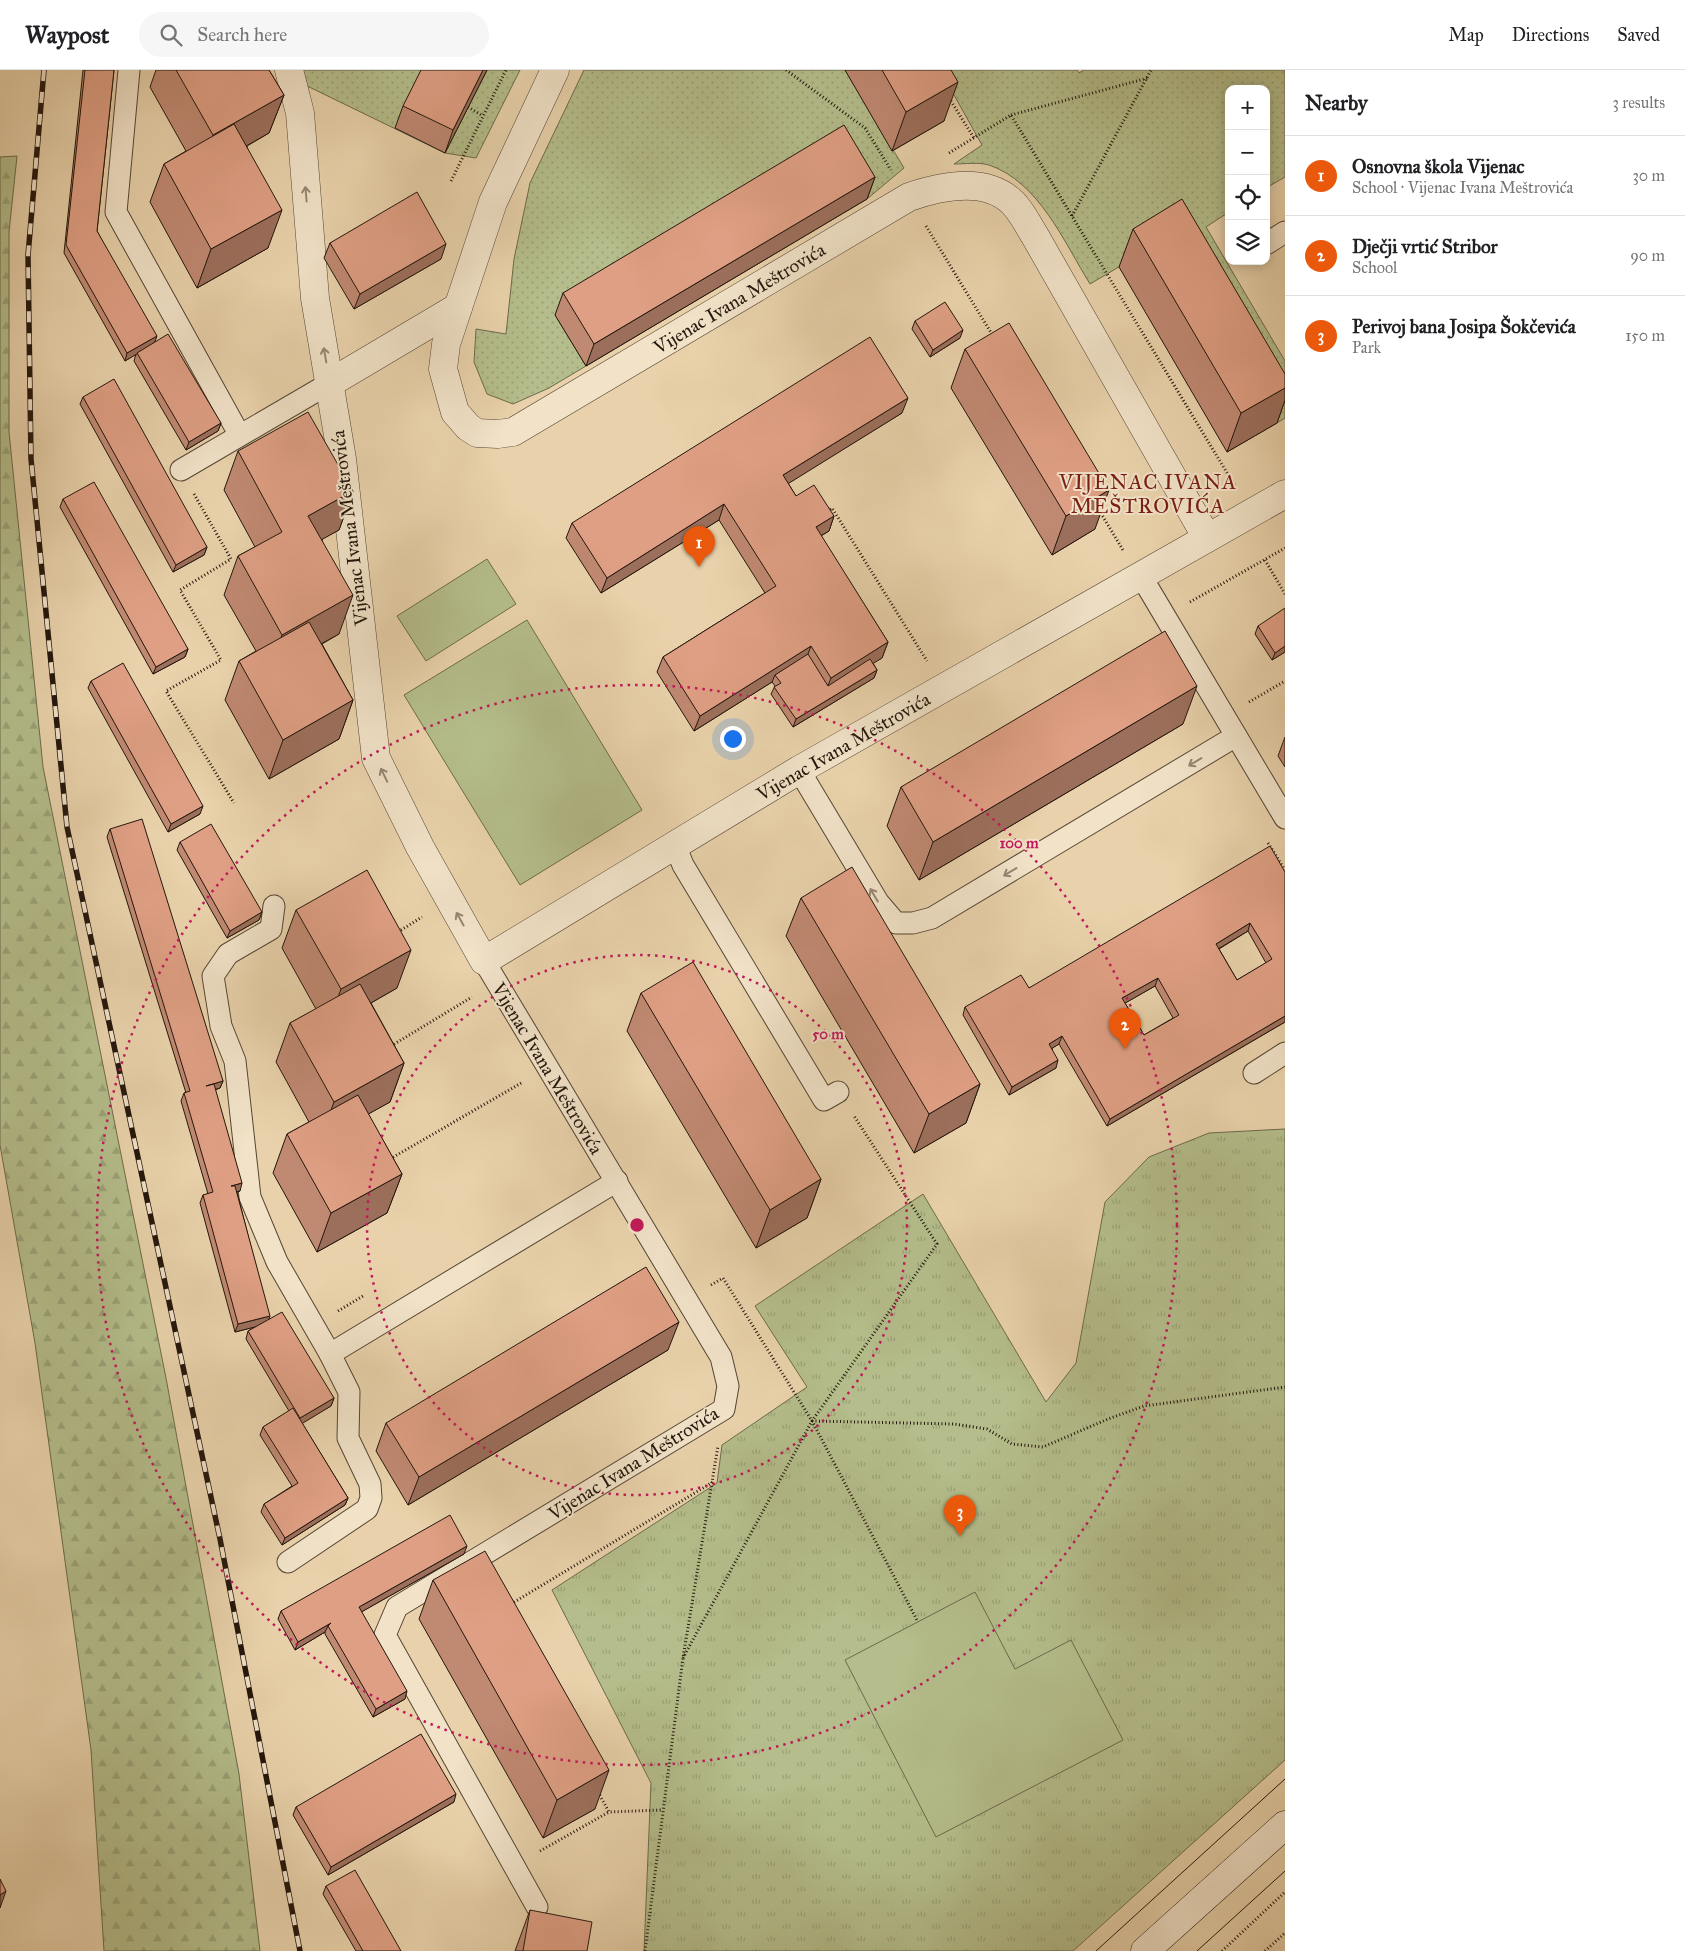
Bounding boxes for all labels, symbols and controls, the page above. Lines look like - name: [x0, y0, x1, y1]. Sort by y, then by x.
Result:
- search box: [139, 12, 489, 57]
- text: Waypost: [25, 20, 109, 50]
- icon: search: [157, 21, 185, 49]
- text: Search here: [197, 23, 287, 46]
- text: Map: [1448, 24, 1484, 46]
- text: Directions: [1512, 24, 1589, 46]
- text: Saved: [1617, 24, 1660, 46]
- map controls: [1225, 85, 1270, 265]
- button: +: [1225, 85, 1270, 130]
- text: Nearby: [1305, 90, 1368, 116]
- text: 3 results: [1612, 93, 1665, 112]
- button: −: [1225, 130, 1270, 175]
- text: Osnovna škola Vijenac: [1352, 155, 1525, 178]
- text: 1: [1318, 166, 1324, 185]
- text: 30 m: [1632, 166, 1665, 185]
- button: locate: [1225, 175, 1270, 220]
- text: School · Vijenac Ivana Meštrovića: [1352, 178, 1573, 197]
- one-way arrow: [302, 186, 311, 202]
- button: layers: [1225, 220, 1270, 265]
- text: Dječji vrtić Stribor: [1352, 235, 1498, 258]
- street label: Vijenac Ivana Meštrovića: [648, 237, 830, 359]
- text: 2: [1317, 246, 1325, 265]
- text: 90 m: [1630, 246, 1665, 265]
- text: School: [1352, 258, 1397, 277]
- text: Perivoj bana Josipa Šokčevića: [1352, 315, 1576, 338]
- text: 3: [1318, 326, 1324, 345]
- text: 150 m: [1625, 326, 1665, 345]
- text: Park: [1352, 338, 1381, 357]
- one-way arrow: [319, 348, 329, 364]
- street label: Vijenac Ivana Meštrovića: [326, 428, 373, 628]
- district label: VIJENAC IVANA MEŠTROVIĆA: [1058, 469, 1237, 519]
- pin: 1: [683, 526, 715, 567]
- street label: Vijenac Ivana Meštrovića: [752, 687, 935, 806]
- your location: [720, 726, 746, 752]
- one-way arrow: [1189, 758, 1203, 768]
- one-way arrow: [379, 768, 389, 783]
- text: 100 m: [999, 834, 1039, 852]
- one-way arrow: [1003, 867, 1018, 877]
- one-way arrow: [869, 889, 879, 903]
- one-way arrow: [455, 912, 465, 926]
- street label: Vijenac Ivana Meštrovića: [487, 977, 609, 1159]
- pin: 2: [1109, 1008, 1141, 1049]
- text: 50 m: [812, 1025, 844, 1043]
- centre of rings: [628, 1216, 646, 1234]
- street label: Vijenac Ivana Meštrovića: [543, 1401, 724, 1526]
- pin: 3: [944, 1495, 976, 1536]

